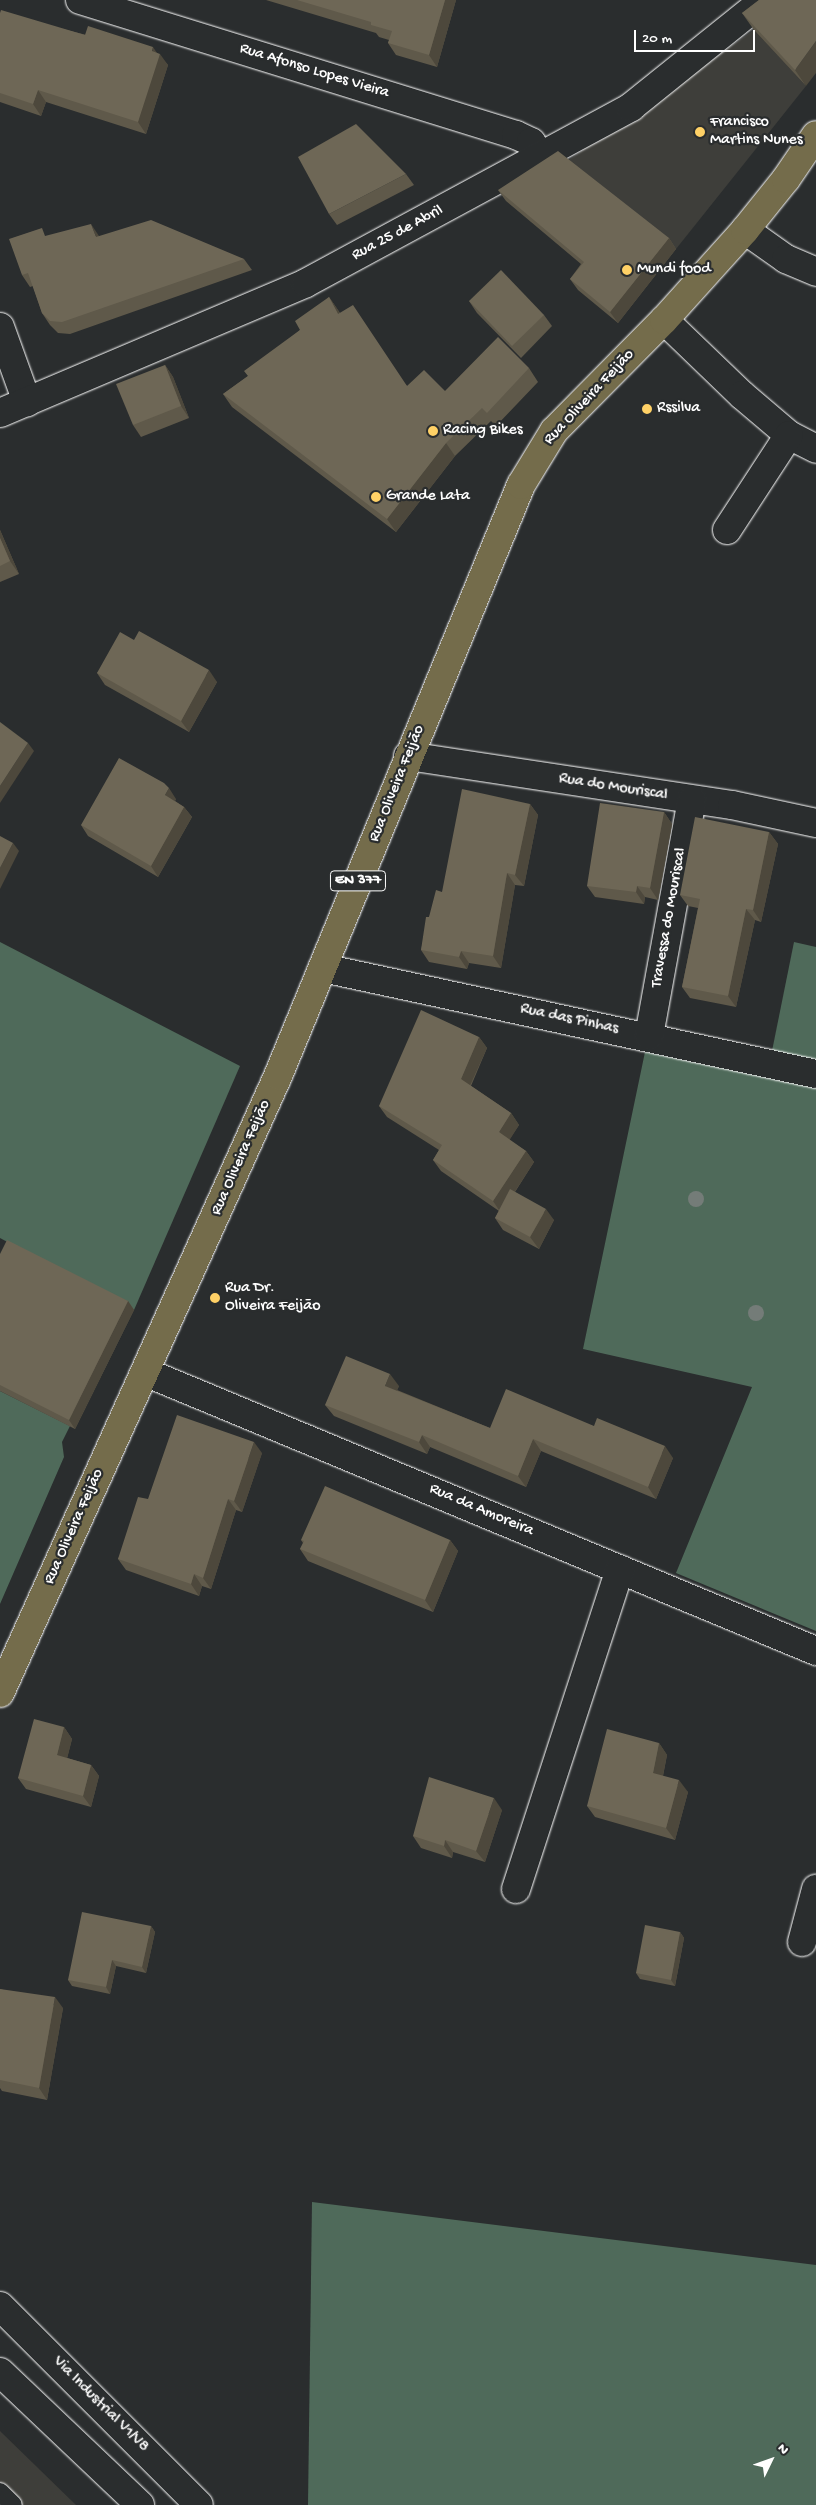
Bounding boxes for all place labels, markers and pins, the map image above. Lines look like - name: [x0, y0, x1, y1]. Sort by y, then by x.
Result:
- place label: Francisco Martins Nunes: [710, 113, 803, 151]
- marker: Francisco Martins Nunes: [694, 126, 706, 138]
- place label: Mundi food: [637, 260, 711, 280]
- marker: Mundi food: [621, 264, 633, 276]
- place label: Rssilva: [657, 399, 700, 419]
- marker: Rssilva: [641, 403, 653, 415]
- place label: Racing Bikes: [443, 421, 523, 441]
- marker: Racing Bikes: [427, 425, 439, 437]
- place label: Grande Lata: [386, 487, 470, 507]
- marker: Grande Lata: [370, 491, 382, 503]
- place label: Rua Dr. Oliveira Feijão: [225, 1279, 321, 1317]
- marker: Rua Dr. Oliveira Feijão: [209, 1292, 221, 1304]

